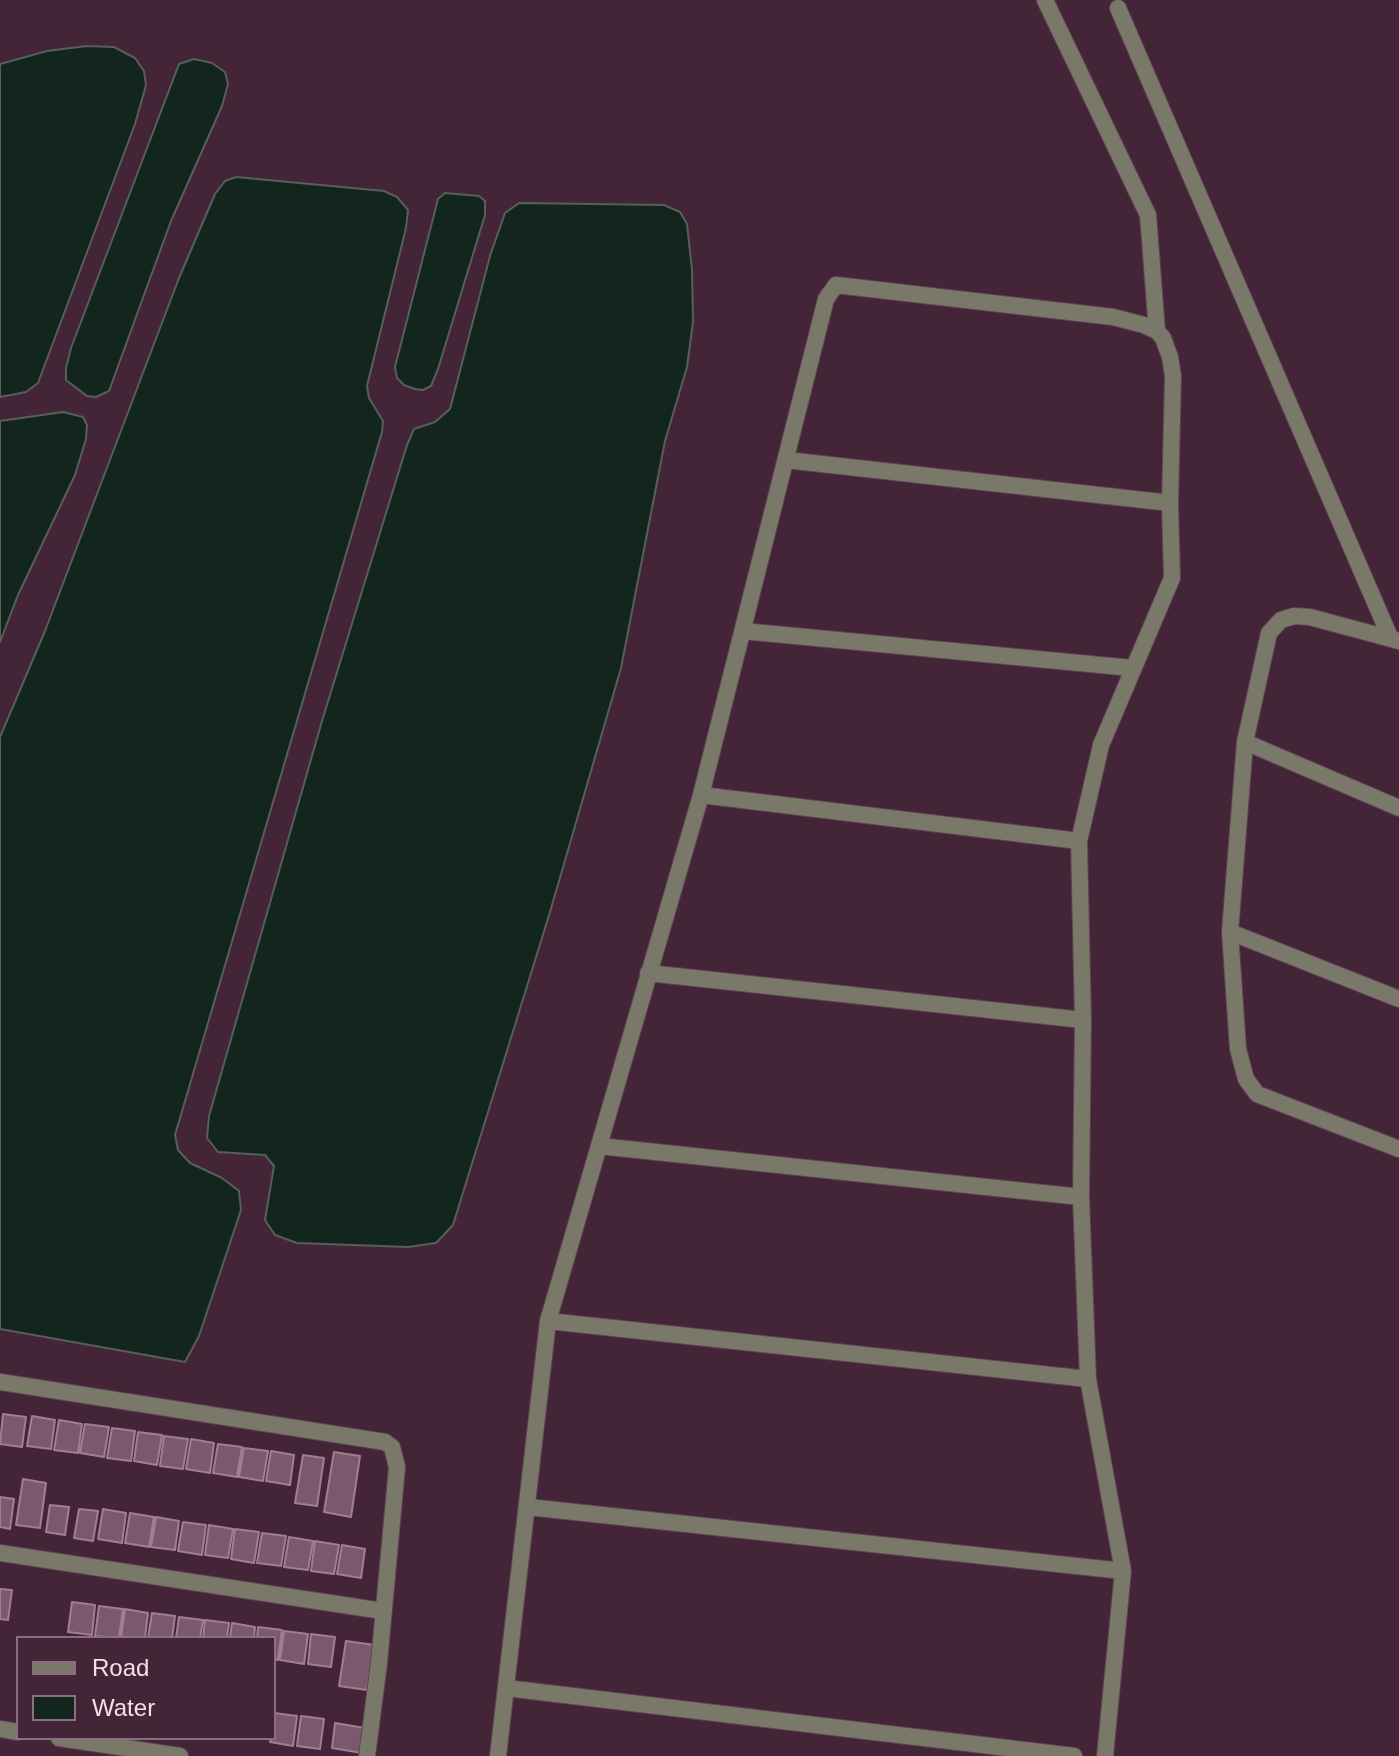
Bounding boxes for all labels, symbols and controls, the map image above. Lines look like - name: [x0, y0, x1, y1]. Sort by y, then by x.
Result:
- legend: [16, 1636, 276, 1740]
- text: Road: [92, 1654, 149, 1681]
- text: Water: [92, 1694, 155, 1721]

